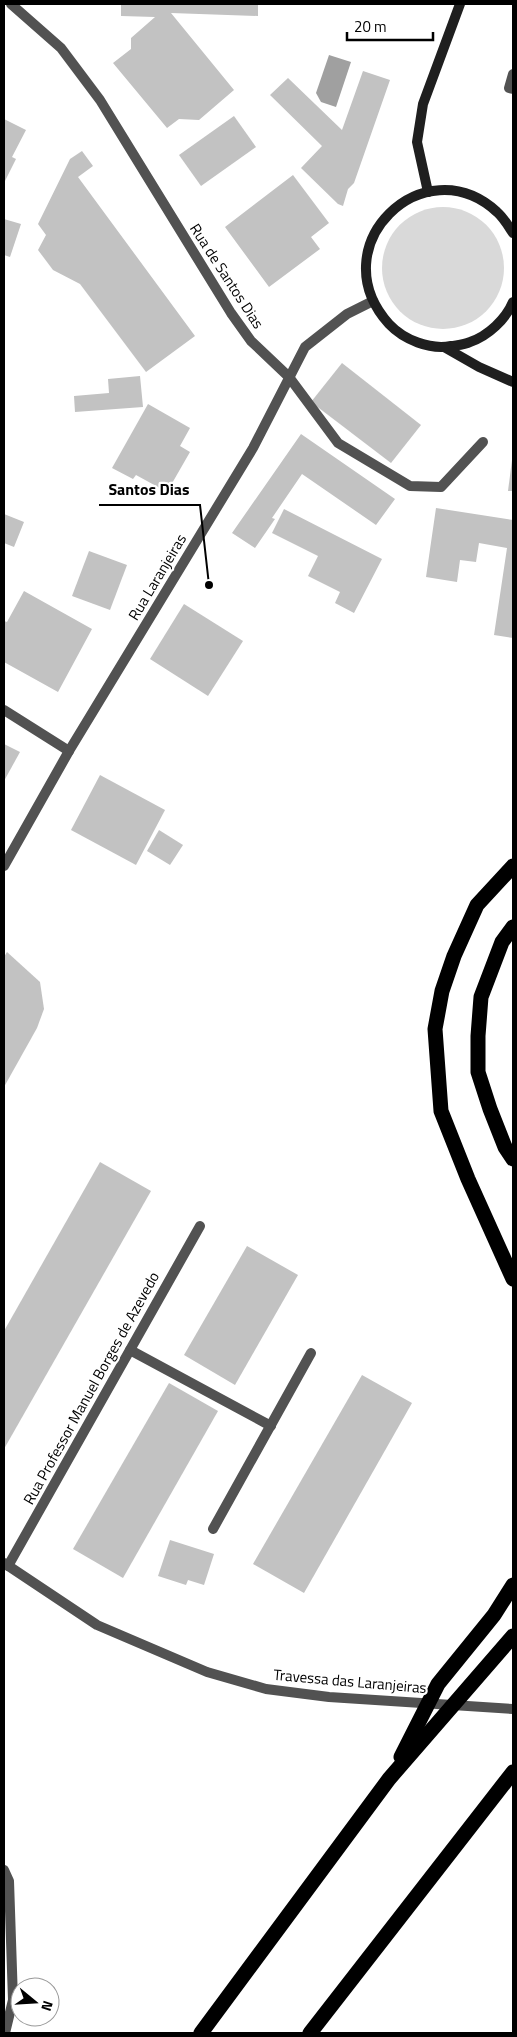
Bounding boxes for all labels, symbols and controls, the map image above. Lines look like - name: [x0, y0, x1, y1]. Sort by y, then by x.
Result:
- scale bar: [347, 10, 433, 42]
- text: 20 m: [354, 15, 387, 38]
- street label: Rua de Santos Dias: [184, 219, 270, 333]
- callout: Santos Dias: [99, 474, 200, 505]
- text: Santos Dias: [108, 477, 190, 501]
- street label: Rua Laranjeiras: [122, 529, 192, 625]
- street label: Rua Professor Manuel Borges de Azevedo: [17, 1267, 165, 1509]
- street label: Travessa das Laranjeiras: [272, 1663, 428, 1699]
- north arrow: [10, 1977, 60, 2027]
- text: N: [36, 1998, 59, 2014]

